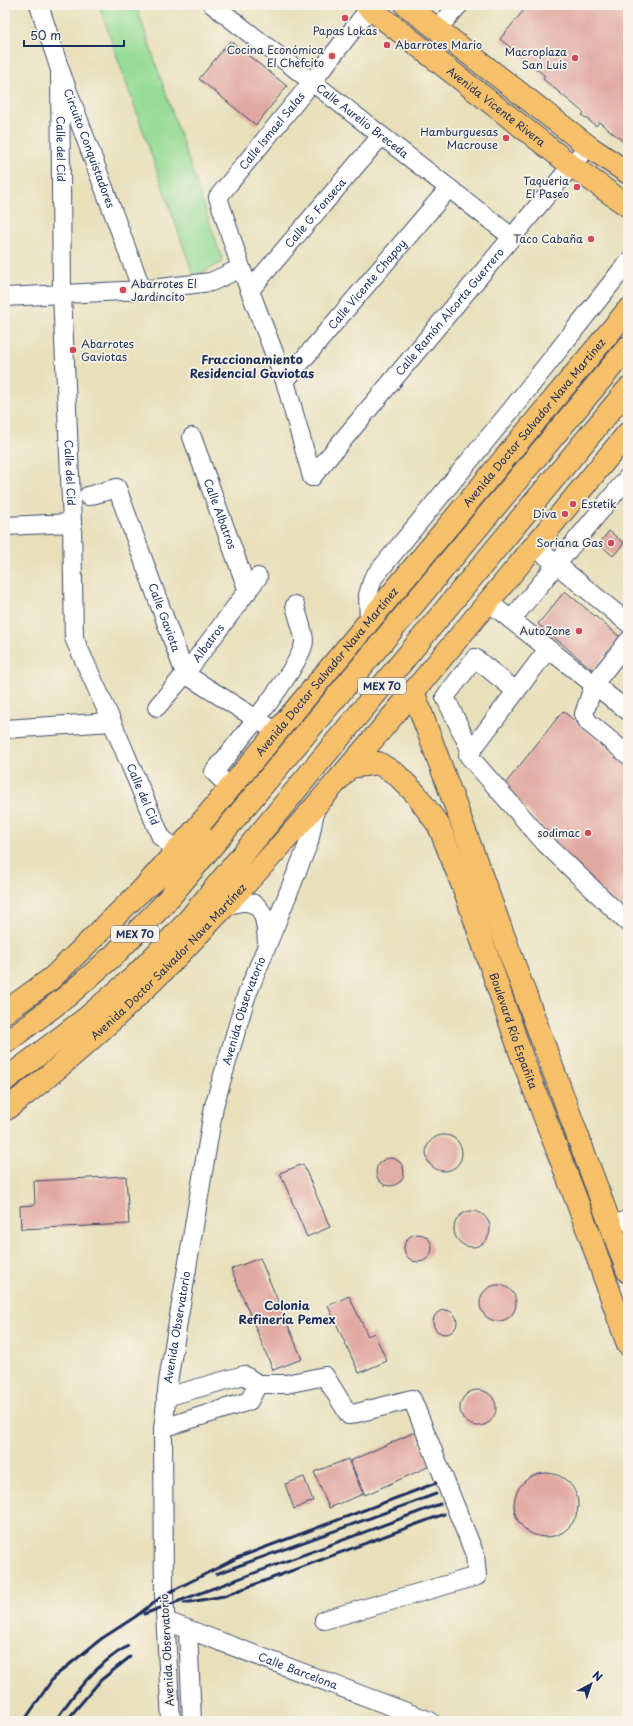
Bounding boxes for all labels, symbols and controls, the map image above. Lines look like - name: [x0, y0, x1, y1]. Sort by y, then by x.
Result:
- marker: Papas Lokas: [340, 13, 350, 23]
- scale bar: [24, 22, 124, 48]
- place label: Papas Lokas: [313, 22, 377, 39]
- text: 50 m: [30, 26, 61, 44]
- place label: Abarrotes Mario: [395, 36, 482, 53]
- marker: Abarrotes Mario: [382, 40, 392, 50]
- place label: Cocina Económica El Chefcito: [227, 41, 324, 71]
- place label: Macroplaza San Luis: [505, 43, 567, 73]
- marker: Cocina Económica El Chefcito: [327, 51, 337, 61]
- marker: Macroplaza San Luis: [570, 53, 580, 63]
- street label: Avenida Vicente Rivera: [443, 62, 550, 150]
- street label: Calle Aurelio Breceda: [313, 79, 413, 162]
- street label: Circuito Conquistadores: [60, 86, 120, 210]
- street label: Calle Ismael Salas: [235, 88, 309, 173]
- street label: Calle del Cid: [52, 116, 70, 182]
- place label: Hamburguesas Macrouse: [420, 123, 498, 153]
- marker: Hamburguesas Macrouse: [501, 133, 511, 143]
- place label: Taqueria El Paseo: [523, 172, 569, 202]
- street label: Calle G. Fonseca: [280, 174, 350, 251]
- marker: Taqueria El Paseo: [572, 182, 582, 192]
- place label: Taco Cabaña: [514, 230, 583, 247]
- marker: Taco Cabaña: [586, 234, 596, 244]
- street label: Calle Vicente Chapoy: [324, 235, 410, 333]
- street label: Calle Ramón Alcorta Guerrero: [391, 244, 508, 379]
- place label: Abarrotes El Jardincito: [131, 275, 197, 305]
- marker: Abarrotes El Jardincito: [118, 285, 128, 295]
- street label: Avenida Doctor Salvador Nava Martínez: [459, 334, 609, 510]
- place label: Abarrotes Gaviotas: [81, 335, 134, 365]
- marker: Abarrotes Gaviotas: [68, 345, 78, 355]
- district label: Fraccionamiento Residencial Gaviotas: [190, 350, 314, 382]
- street label: Calle del Cid: [60, 440, 80, 506]
- street label: Calle Albatros: [200, 476, 241, 552]
- place label: Estetik: [581, 495, 617, 512]
- marker: Estetik: [568, 499, 578, 509]
- place label: Diva: [533, 505, 557, 522]
- marker: Diva: [560, 509, 570, 519]
- place label: Soriana Gas: [536, 534, 603, 551]
- marker: Soriana Gas: [606, 538, 616, 548]
- street label: Calle Gaviota: [144, 581, 185, 654]
- street label: Avenida Doctor Salvador Nava Martínez: [251, 583, 402, 759]
- street label: Albatros: [188, 620, 228, 666]
- place label: AutoZone: [519, 622, 571, 639]
- marker: AutoZone: [574, 626, 584, 636]
- road number: MEX 70: [358, 678, 406, 694]
- street label: Calle del Cid: [123, 760, 164, 828]
- place label: sodimac: [537, 824, 580, 841]
- marker: sodimac: [583, 828, 593, 838]
- street label: Avenida Doctor Salvador Nava Martínez: [87, 879, 250, 1044]
- road number: MEX 70: [111, 926, 159, 942]
- street label: Avenida Observatorio: [218, 954, 269, 1067]
- street label: Boulevard Río Españita: [486, 970, 542, 1092]
- street label: Avenida Observatorio: [159, 1270, 194, 1384]
- district label: Colonia Refinería Pemex: [239, 1296, 336, 1328]
- street label: Avenida Observatorio: [155, 1593, 178, 1707]
- street label: Calle Barcelona: [256, 1648, 340, 1693]
- north arrow: [571, 1664, 611, 1704]
- text: N: [589, 1667, 607, 1685]

